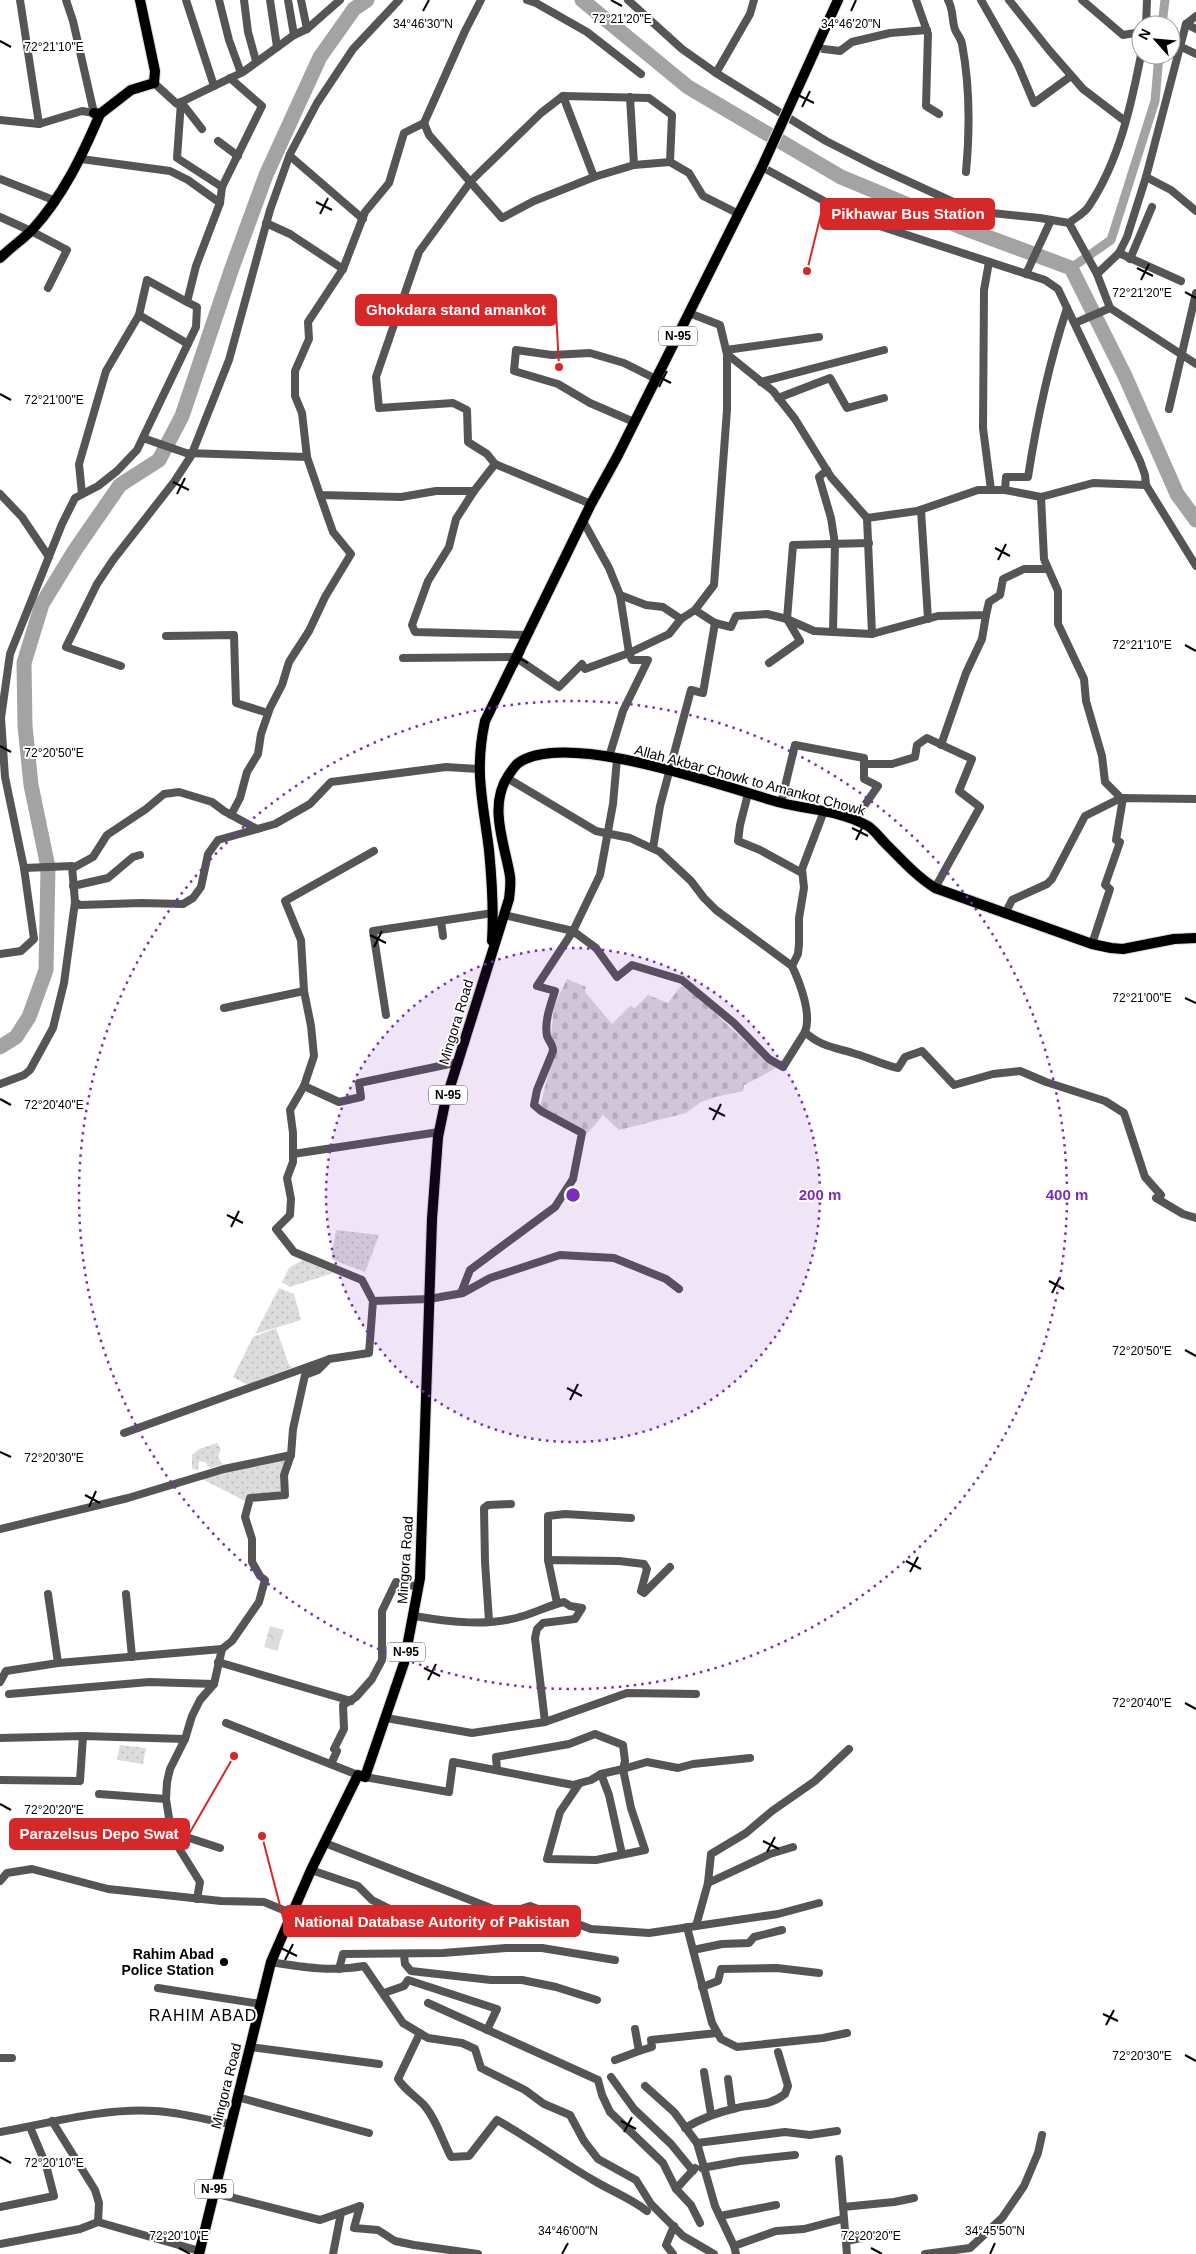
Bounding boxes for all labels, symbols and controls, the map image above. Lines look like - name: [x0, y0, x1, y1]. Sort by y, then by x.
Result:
- text: 72°21'20"E: [592, 12, 652, 26]
- north arrow: [1131, 15, 1181, 65]
- text: 34°46'30"N: [393, 17, 453, 31]
- text: 34°46'20"N: [821, 17, 881, 31]
- text: N: [1135, 26, 1154, 42]
- text: 72°21'10"E: [24, 40, 84, 54]
- callout: Pikhawar Bus Station: [821, 199, 994, 229]
- text: Pikhawar Bus Station: [831, 205, 985, 222]
- text: 72°21'20"E: [1112, 286, 1172, 300]
- callout: Ghokdara stand amankot: [356, 295, 556, 325]
- text: Ghokdara stand amankot: [366, 301, 546, 318]
- road number: N-95: [659, 326, 697, 346]
- text: 72°21'00"E: [24, 393, 84, 407]
- text: 72°21'10"E: [1112, 638, 1172, 652]
- street label: Allah Akbar Chowk to Amankot Chowk: [633, 741, 868, 819]
- text: 72°20'50"E: [24, 746, 84, 760]
- street label: Mingora Road: [435, 978, 477, 1066]
- text: 72°21'00"E: [1112, 991, 1172, 1005]
- road number: N-95: [429, 1086, 467, 1104]
- text: 72°20'40"E: [24, 1098, 84, 1112]
- centre of rings: [564, 1186, 582, 1204]
- text: 200 m: [799, 1186, 841, 1203]
- text: 400 m: [1046, 1186, 1088, 1203]
- text: 72°20'50"E: [1112, 1344, 1172, 1358]
- text: 72°20'30"E: [24, 1451, 84, 1465]
- street label: Mingora Road: [394, 1516, 416, 1604]
- road number: N-95: [387, 1642, 425, 1661]
- text: 72°20'40"E: [1112, 1696, 1172, 1710]
- text: 72°20'20"E: [24, 1803, 84, 1817]
- callout: Parazelsus Depo Swat: [10, 1819, 189, 1849]
- text: Parazelsus Depo Swat: [19, 1825, 179, 1842]
- callout: National Database Autority of Pakistan: [284, 1906, 580, 1936]
- text: National Database Autority of Pakistan: [294, 1913, 570, 1930]
- place label: Rahim Abad Police Station: [121, 1946, 214, 1978]
- marker: Rahim Abad Police Station: [218, 1956, 230, 1968]
- district label: RAHIM ABAD: [149, 2007, 257, 2024]
- street label: Mingora Road: [208, 2041, 244, 2131]
- text: 72°20'30"E: [1112, 2049, 1172, 2063]
- text: 72°20'10"E: [24, 2156, 84, 2170]
- road number: N-95: [195, 2180, 233, 2198]
- text: 34°46'00"N: [538, 2224, 598, 2238]
- text: 34°45'50"N: [965, 2224, 1025, 2238]
- text: 72°20'10"E: [149, 2229, 209, 2243]
- text: 72°20'20"E: [841, 2229, 901, 2243]

